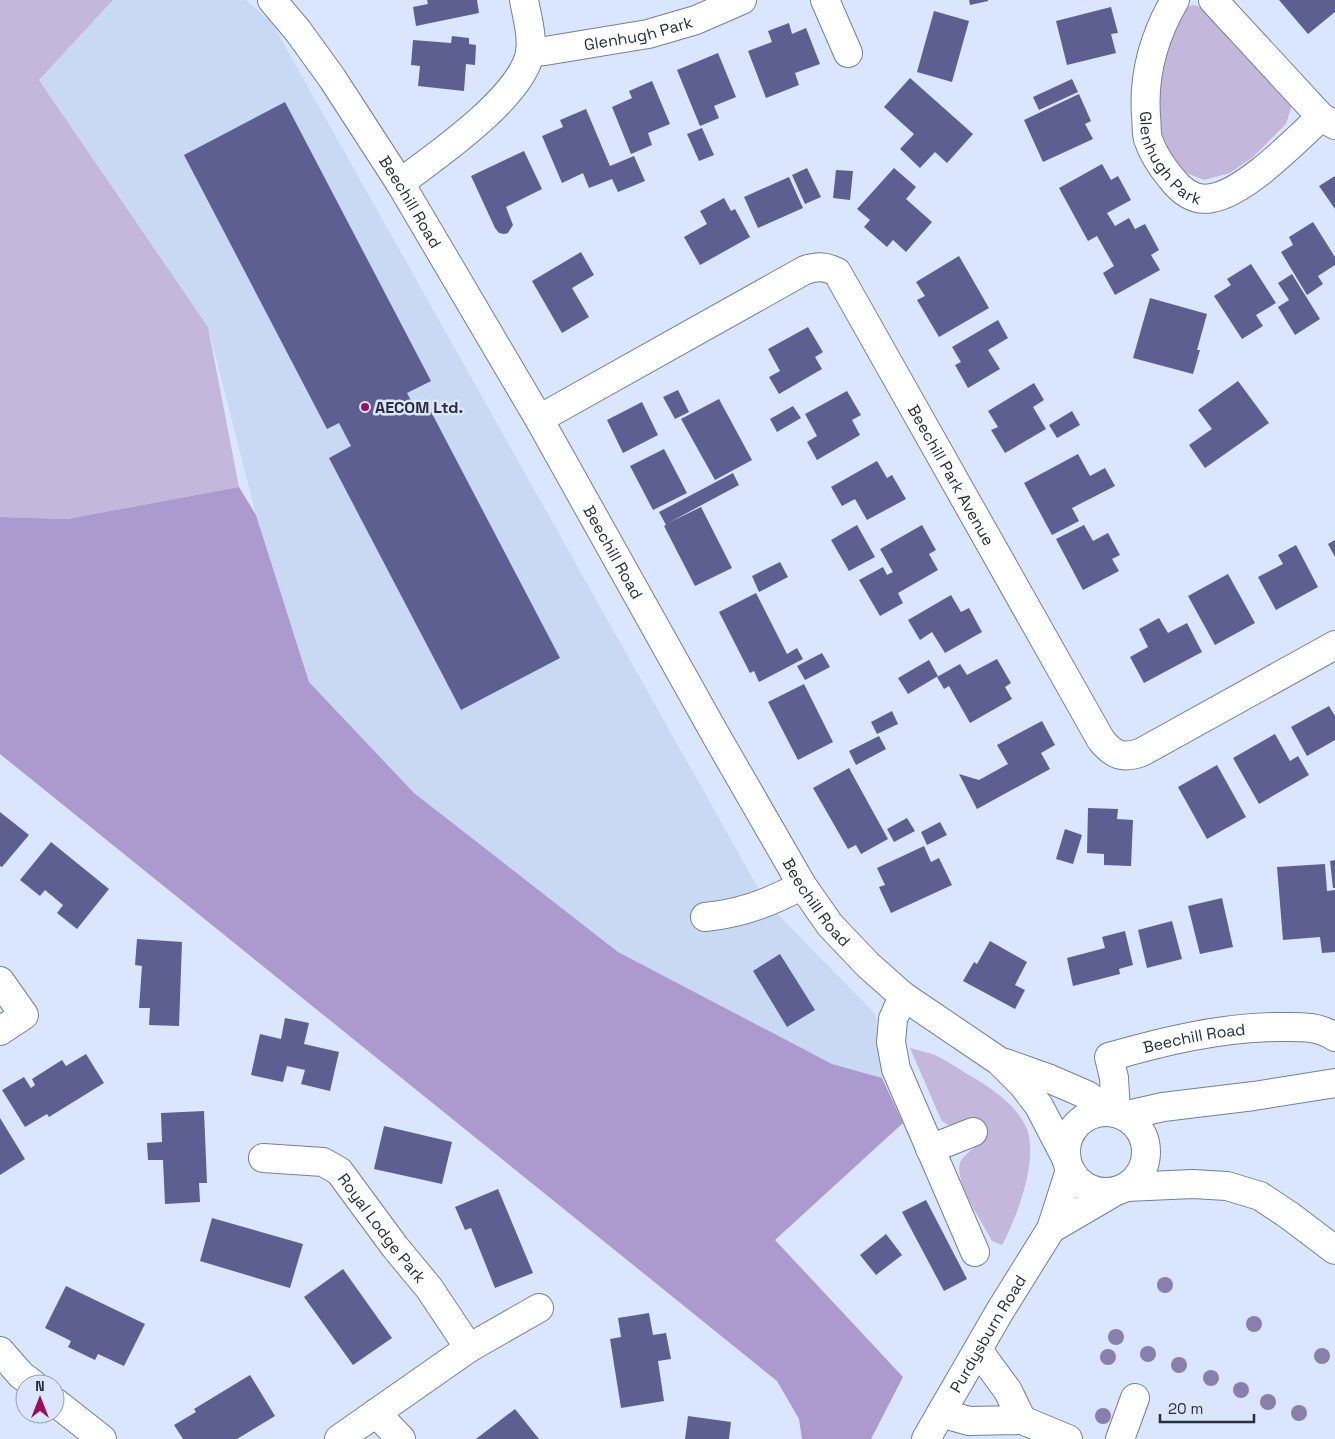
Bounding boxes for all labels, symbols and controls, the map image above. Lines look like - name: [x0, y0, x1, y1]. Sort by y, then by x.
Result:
- street label: Glenhugh Park: [582, 11, 696, 55]
- street label: Glenhugh Park: [1134, 110, 1204, 210]
- street label: Beechill Road: [374, 152, 446, 252]
- place label: AECOM Ltd.: [375, 397, 463, 418]
- marker: AECOM Ltd.: [359, 401, 371, 413]
- street label: Beechill Park Avenue: [903, 401, 999, 549]
- street label: Beechill Road: [578, 502, 648, 603]
- street label: Beechill Road: [778, 854, 855, 951]
- street label: Beechill Road: [1141, 1019, 1246, 1058]
- street label: Royal Lodge Park: [333, 1169, 431, 1288]
- street label: Purdysburn Road: [945, 1271, 1031, 1397]
- north arrow: [15, 1374, 65, 1424]
- text: N: [35, 1377, 45, 1395]
- scale bar: [1160, 1392, 1254, 1424]
- text: 20 m: [1168, 1399, 1203, 1418]

